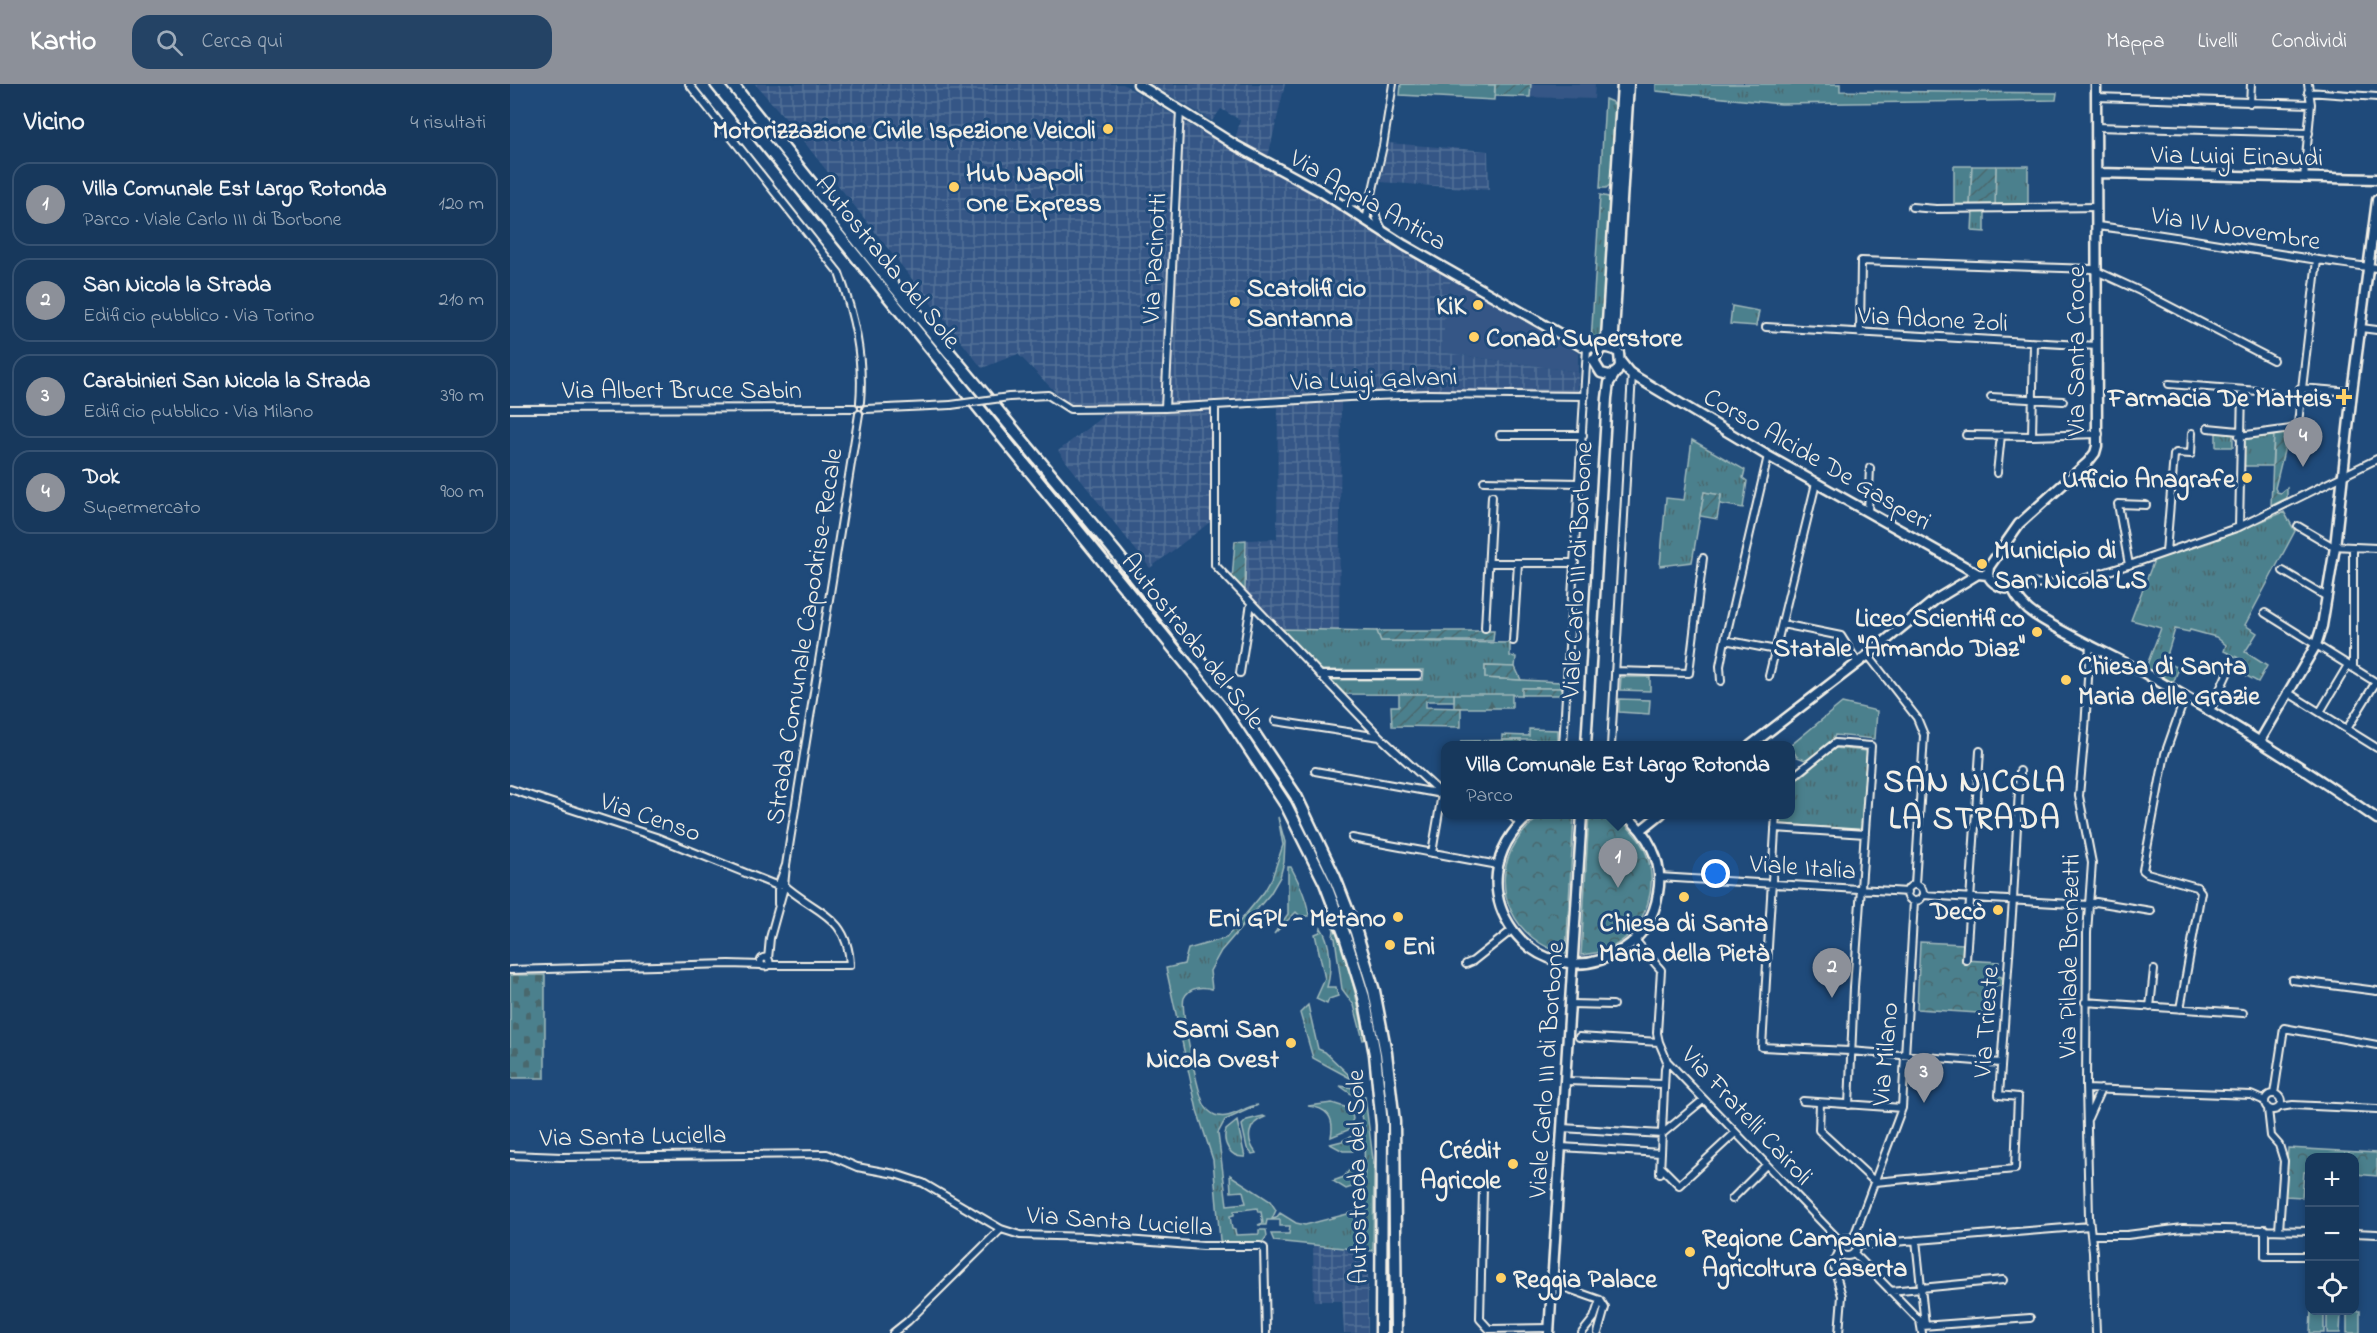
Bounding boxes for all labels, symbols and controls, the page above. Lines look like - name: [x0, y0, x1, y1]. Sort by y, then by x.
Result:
- search box: [132, 15, 552, 69]
- text: Kartio: [30, 22, 96, 63]
- icon: search: [153, 26, 186, 59]
- text: Cerca qui: [201, 26, 283, 58]
- text: Mappa: [2106, 27, 2165, 57]
- text: Livelli: [2198, 27, 2238, 57]
- text: Condividi: [2271, 27, 2347, 57]
- text: Vicino: [24, 104, 85, 142]
- text: 4 risultati: [410, 109, 486, 138]
- place label: Motorizzazione Civile Ispezione Veicoli: [713, 113, 1096, 151]
- marker: Motorizzazione Civile Ispezione Veicoli: [1101, 122, 1115, 136]
- street label: Via Luigi Einaudi: [2150, 137, 2323, 178]
- street label: Via Appia Antica: [1281, 141, 1453, 262]
- place label: Hub Napoli One Express: [966, 156, 1102, 224]
- street label: Autostrada del Sole: [804, 167, 969, 359]
- text: Villa Comunale Est Largo Rotonda: [83, 174, 387, 206]
- marker: Hub Napoli One Express: [947, 180, 961, 194]
- text: 1: [42, 190, 49, 219]
- text: 120 m: [439, 190, 484, 219]
- street label: Via Pacinotti: [1134, 192, 1178, 326]
- street label: Via IV Novembre: [2147, 198, 2323, 262]
- text: Parco · Viale Carlo III di Borbone: [83, 206, 342, 235]
- street label: Via Santa Croce: [2059, 265, 2097, 437]
- text: San Nicola la Strada: [83, 270, 271, 302]
- place label: Scatolificio Santanna: [1247, 271, 1366, 339]
- text: 2: [41, 286, 50, 315]
- text: 210 m: [439, 286, 484, 315]
- place label: KiK: [1436, 289, 1467, 327]
- marker: Scatolificio Santanna: [1228, 295, 1242, 309]
- marker: KiK: [1471, 298, 1485, 312]
- street label: Via Adone Zoli: [1856, 298, 2009, 344]
- text: Edificio pubblico · Via Torino: [83, 302, 314, 331]
- place label: Conad Superstore: [1486, 321, 1684, 359]
- marker: Conad Superstore: [1467, 330, 1481, 344]
- street label: Via Luigi Galvani: [1289, 359, 1458, 403]
- text: Carabinieri San Nicola la Strada: [83, 366, 371, 398]
- street label: Via Albert Bruce Sabin: [561, 373, 802, 411]
- street label: Corso Alcide De Gasperi: [1695, 380, 1938, 542]
- place label: Farmacia De Matteis: [2106, 381, 2332, 419]
- text: 3: [41, 382, 50, 411]
- text: 390 m: [441, 382, 484, 411]
- marker: Farmacia De Matteis: [2337, 390, 2351, 404]
- text: Edificio pubblico · Via Milano: [83, 398, 313, 427]
- pin: 4: [2284, 418, 2322, 467]
- street label: Viale Carlo III di Borbone: [1553, 441, 1605, 700]
- street label: Strada Comunale Capodrise-Recale: [757, 445, 855, 827]
- text: Dok: [83, 462, 120, 494]
- place label: Ufficio Anagrafe: [2062, 462, 2236, 501]
- marker: Ufficio Anagrafe: [2240, 471, 2254, 485]
- text: 4: [41, 478, 50, 507]
- text: 900 m: [440, 478, 484, 507]
- text: Supermercato: [83, 494, 201, 523]
- place label: Municipio di San Nicola L.S: [1994, 533, 2147, 601]
- street label: Autostrada del Sole: [1111, 545, 1273, 738]
- marker: Municipio di San Nicola L.S: [1975, 557, 1989, 571]
- place label: Liceo Scientifico Statale "Armando Diaz": [1774, 601, 2025, 669]
- marker: Liceo Scientifico Statale "Armando Diaz": [2030, 625, 2044, 639]
- place label: Chiesa di Santa Maria delle Grazie: [2078, 649, 2261, 717]
- marker: Chiesa di Santa Maria delle Grazie: [2059, 673, 2073, 687]
- popup: [1441, 741, 1795, 819]
- text: Villa Comunale Est Largo Rotonda: [1466, 750, 1770, 782]
- district label: SAN NICOLA LA STRADA: [1883, 760, 2067, 844]
- text: Parco: [1466, 782, 1513, 811]
- street label: Via Censo: [594, 784, 705, 854]
- pin: 1: [1598, 838, 1638, 888]
- street label: Viale Italia: [1747, 846, 1857, 892]
- street label: Via Pilade Bronzetti: [2050, 853, 2092, 1060]
- your location: [1701, 859, 1730, 888]
- marker: Chiesa di Santa Maria della Pietà: [1677, 890, 1691, 904]
- place label: Decò: [1929, 894, 1986, 932]
- place label: Eni GPL - Metano: [1208, 901, 1386, 939]
- marker: Decò: [1991, 903, 2005, 917]
- place label: Chiesa di Santa Maria della Pietà: [1599, 906, 1770, 974]
- marker: Eni GPL - Metano: [1391, 910, 1405, 924]
- place label: Eni: [1402, 929, 1435, 967]
- marker: Eni: [1383, 938, 1397, 952]
- street label: Viale Carlo III di Borbone: [1520, 940, 1576, 1201]
- pin: 2: [1812, 948, 1852, 998]
- street label: Via Trieste: [1965, 965, 2011, 1080]
- street label: Via Milano: [1863, 1001, 1910, 1109]
- place label: Sarni San Nicola Ovest: [1146, 1012, 1279, 1080]
- marker: Sarni San Nicola Ovest: [1284, 1036, 1298, 1050]
- street label: Via Fratelli Cairoli: [1670, 1038, 1821, 1195]
- pin: 3: [1904, 1054, 1944, 1103]
- street label: Autostrada del Sole: [1338, 1069, 1380, 1285]
- street label: Via Santa Luciella: [538, 1117, 727, 1159]
- place label: Crédit Agricole: [1420, 1133, 1502, 1202]
- map controls: [2305, 1153, 2359, 1315]
- button: +: [2305, 1153, 2359, 1207]
- marker: Crédit Agricole: [1506, 1157, 1520, 1171]
- street label: Via Santa Luciella: [1024, 1197, 1214, 1248]
- button: −: [2305, 1207, 2359, 1261]
- place label: Regione Campania Agricoltura Caserta: [1702, 1221, 1907, 1290]
- marker: Regione Campania Agricoltura Caserta: [1683, 1245, 1697, 1259]
- button: locate: [2305, 1261, 2359, 1315]
- place label: Reggia Palace: [1513, 1262, 1658, 1301]
- marker: Reggia Palace: [1494, 1271, 1508, 1285]

